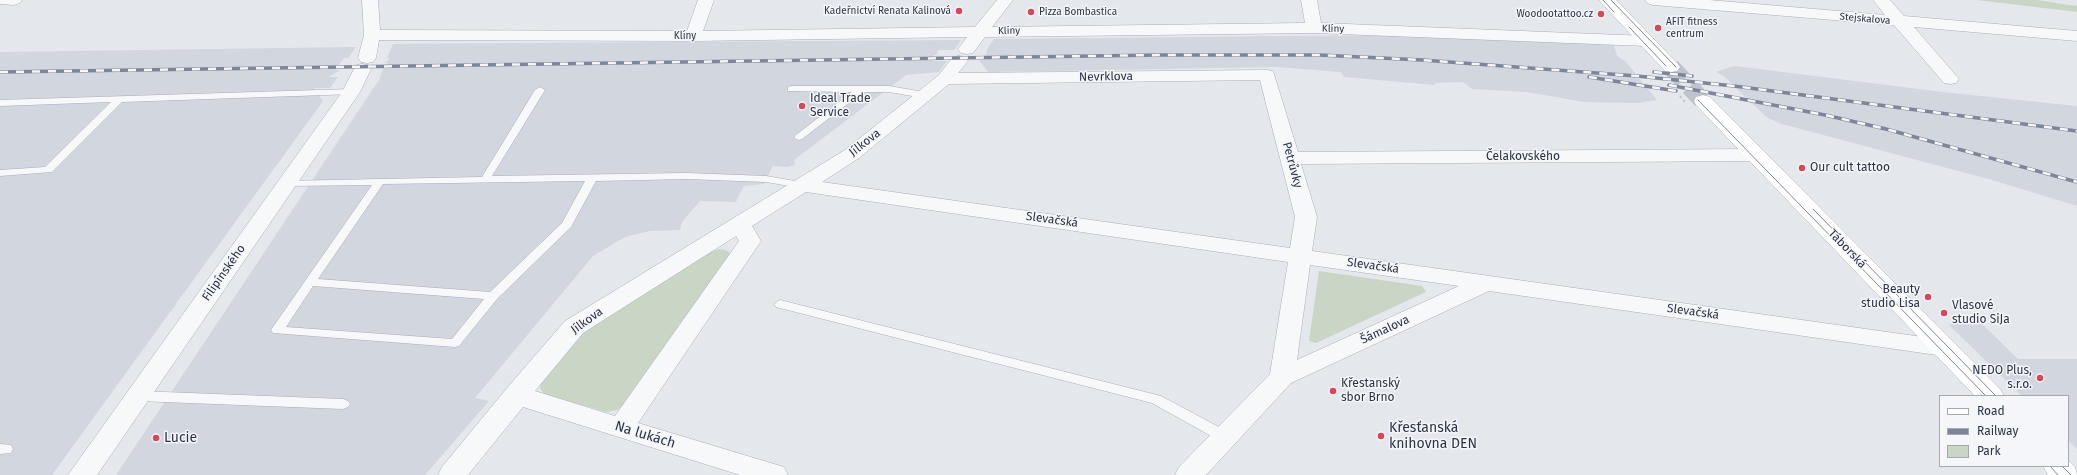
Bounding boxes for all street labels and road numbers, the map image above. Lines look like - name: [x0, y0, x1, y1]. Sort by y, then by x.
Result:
- street label: Stejskalova: [1839, 11, 1891, 27]
- street label: Klíny: [1322, 23, 1344, 35]
- street label: Klíny: [998, 25, 1020, 37]
- street label: Klíny: [674, 30, 696, 42]
- street label: Nevrklova: [1079, 69, 1133, 85]
- street label: Jílkova: [846, 126, 884, 160]
- street label: Petrůvky: [1279, 140, 1305, 190]
- street label: Čelakovského: [1486, 150, 1560, 164]
- street label: Slevačská: [1025, 209, 1079, 231]
- street label: Táborská: [1825, 226, 1869, 272]
- street label: Filipínského: [199, 242, 249, 304]
- street label: Slevačská: [1346, 255, 1400, 277]
- street label: Slevačská: [1666, 301, 1720, 323]
- street label: Jílkova: [568, 305, 606, 337]
- street label: Šámalova: [1358, 312, 1412, 348]
- street label: Na lukách: [613, 418, 677, 452]

